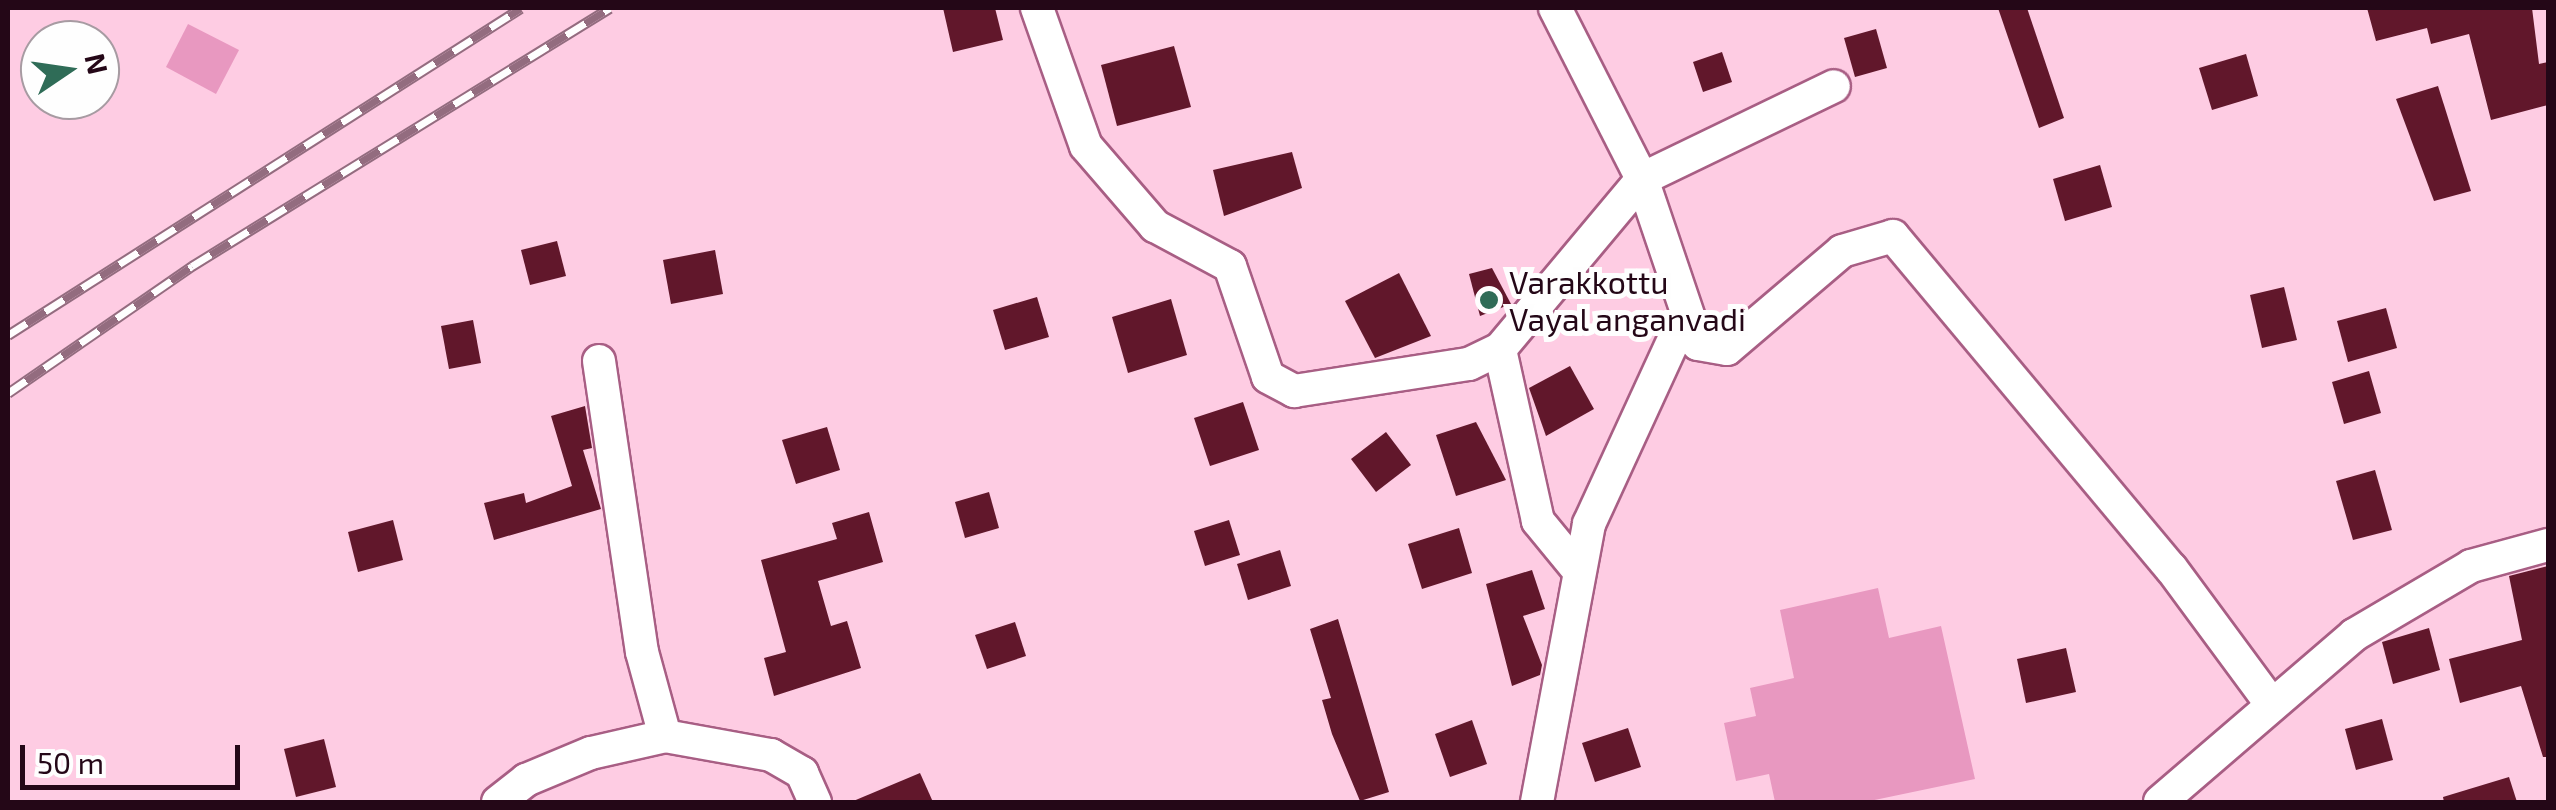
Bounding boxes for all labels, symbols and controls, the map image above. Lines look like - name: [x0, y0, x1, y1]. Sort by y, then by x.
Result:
- north arrow: [20, 20, 120, 120]
- text: N: [78, 50, 116, 77]
- place label: Varakkottu Vayal anganvadi: [1509, 263, 1747, 338]
- marker: Varakkottu Vayal anganvadi: [1478, 289, 1500, 311]
- scale bar: [25, 725, 245, 787]
- text: 50 m: [37, 744, 104, 780]

